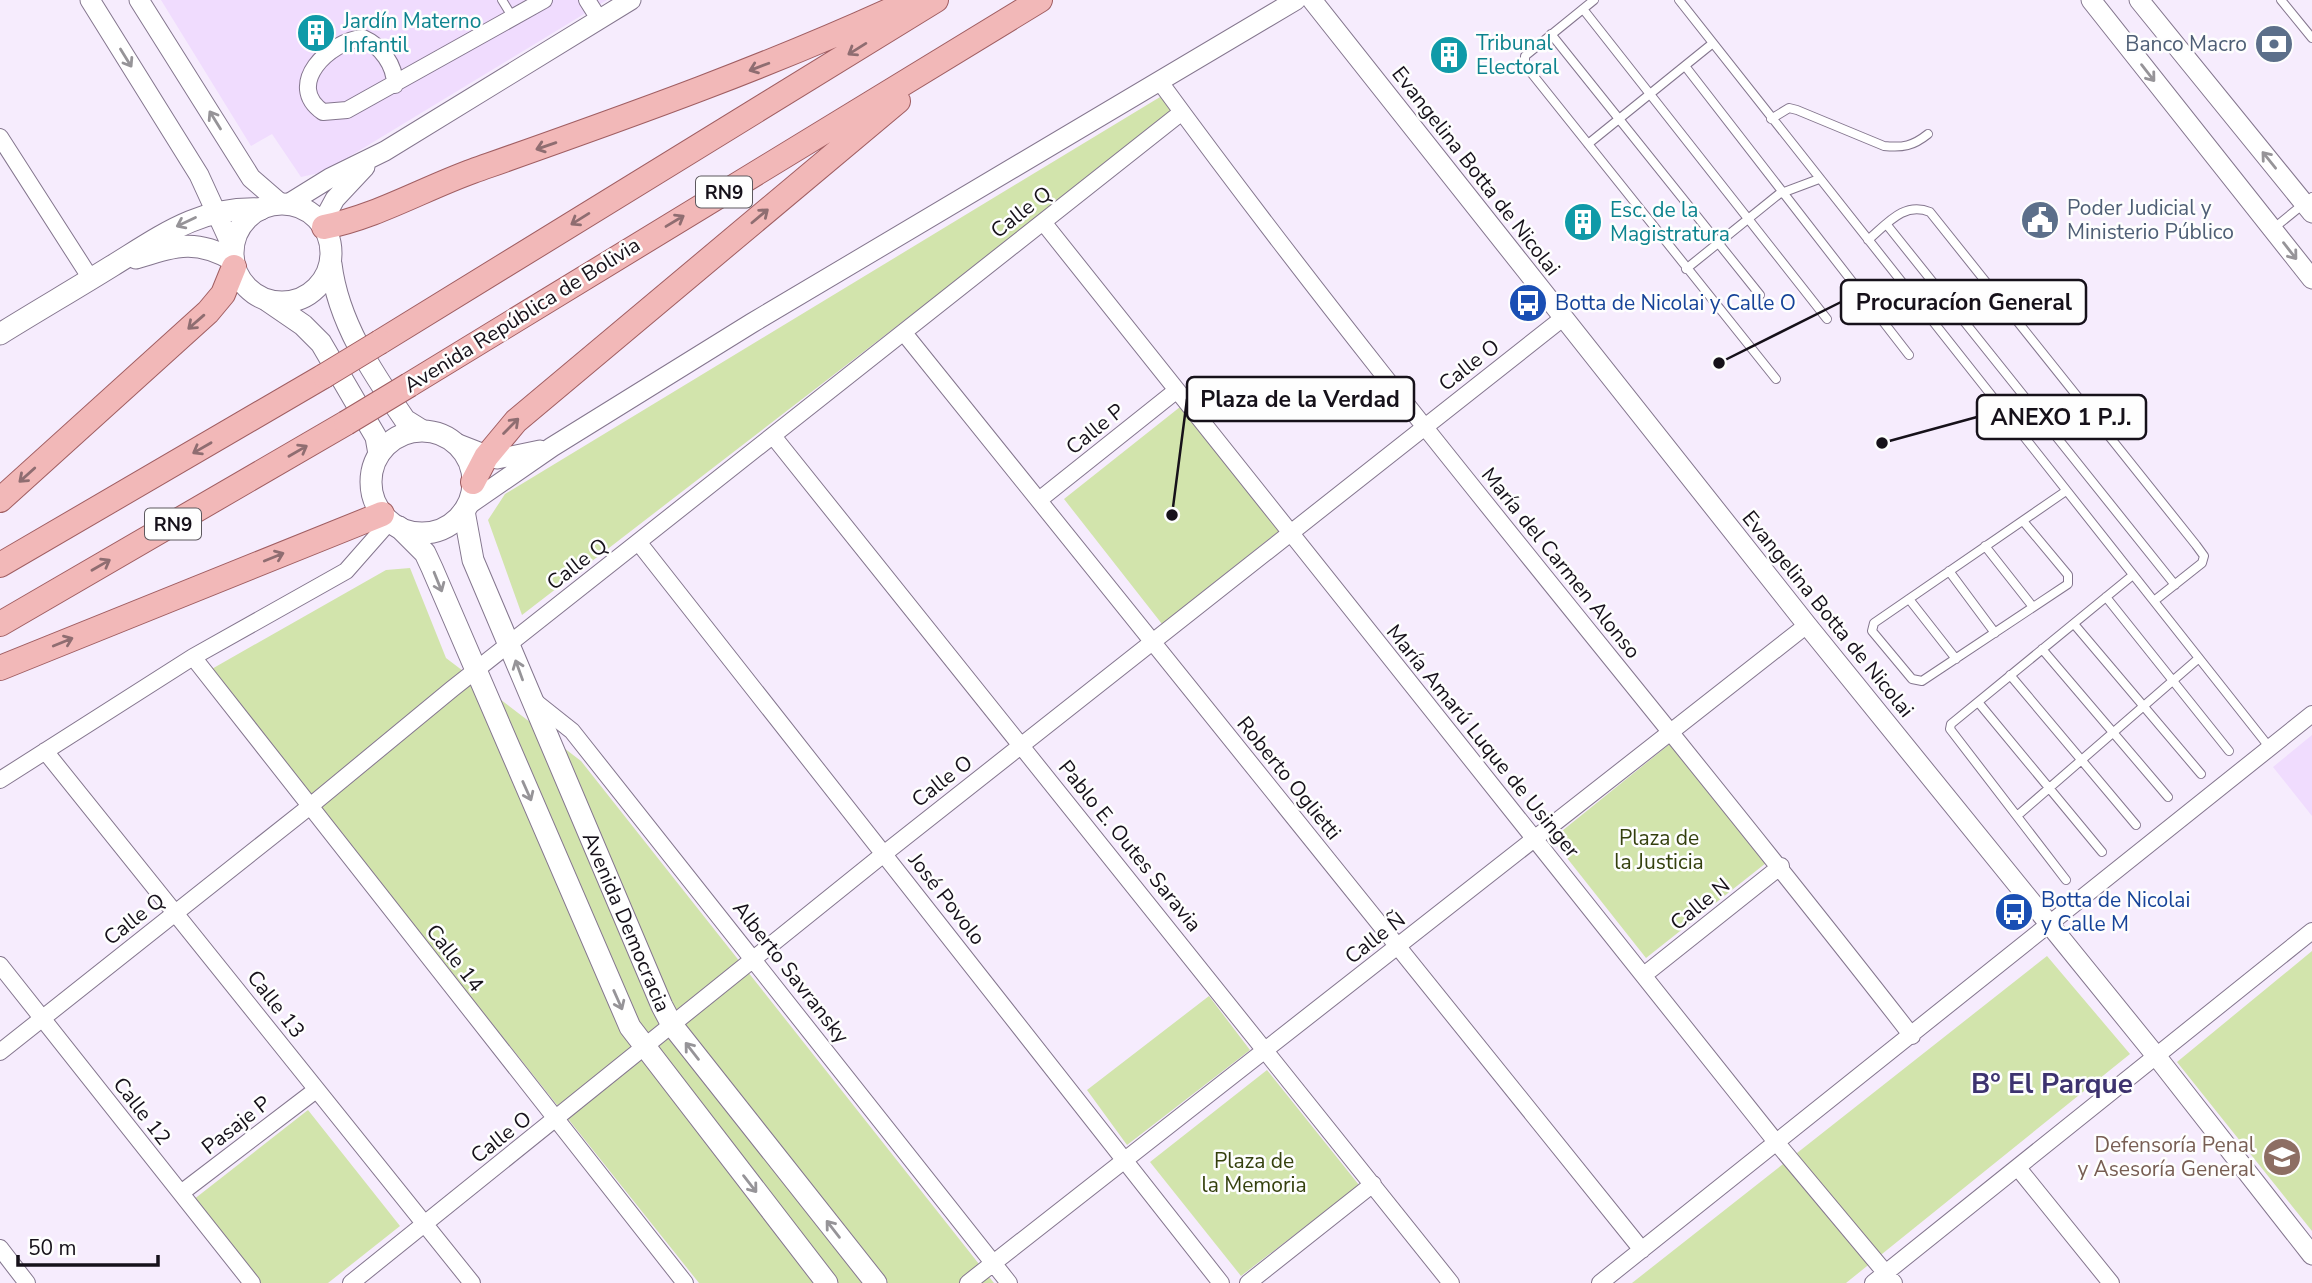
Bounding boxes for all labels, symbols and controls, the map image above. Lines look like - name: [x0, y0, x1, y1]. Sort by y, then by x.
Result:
- place label: Jardín Materno Infantil: [342, 7, 481, 59]
- building icon: Jardín Materno Infantil: [295, 12, 337, 54]
- bank icon: Banco Macro: [2253, 23, 2295, 65]
- place label: Tribunal Electoral: [1476, 29, 1560, 81]
- place label: Banco Macro: [2125, 30, 2247, 58]
- building icon: Tribunal Electoral: [1428, 34, 1470, 76]
- one-way arrow: [848, 42, 868, 56]
- one-way arrow: [119, 48, 134, 67]
- one-way arrow: [749, 61, 771, 74]
- street label: Evangelina Botta de Nicolai: [1386, 61, 1566, 281]
- one-way arrow: [2141, 63, 2156, 81]
- one-way arrow: [207, 111, 222, 130]
- one-way arrow: [536, 140, 558, 153]
- one-way arrow: [2261, 151, 2277, 169]
- road number: RN9: [696, 176, 752, 208]
- street label: Calle Q: [985, 179, 1057, 245]
- place label: Poder Judicial y Ministerio Público: [2067, 194, 2234, 246]
- place label: Esc. de la Magistratura: [1610, 196, 1730, 248]
- public building icon: Poder Judicial y Ministerio Público: [2019, 199, 2061, 241]
- building icon: Esc. de la Magistratura: [1562, 201, 1604, 243]
- one-way arrow: [751, 208, 769, 224]
- one-way arrow: [570, 212, 590, 226]
- one-way arrow: [665, 213, 685, 227]
- one-way arrow: [176, 216, 197, 229]
- street label: Avenida República de Bolivia: [399, 231, 645, 399]
- one-way arrow: [2282, 242, 2297, 260]
- callout: Procuracíon General: [1841, 280, 2086, 324]
- bus stop icon: Botta de Nicolai y Calle O: [1507, 282, 1549, 324]
- text: Procuracíon General: [1856, 287, 2073, 318]
- place label: Botta de Nicolai y Calle O: [1555, 289, 1796, 317]
- one-way arrow: [187, 314, 205, 330]
- street label: Calle O: [1433, 332, 1505, 398]
- callout: Plaza de la Verdad: [1187, 377, 1414, 421]
- text: Plaza de la Verdad: [1200, 384, 1400, 415]
- callout: ANEXO 1 P.J.: [1977, 395, 2146, 439]
- street label: Calle P: [1060, 397, 1130, 461]
- text: ANEXO 1 P.J.: [1991, 402, 2131, 433]
- one-way arrow: [503, 418, 520, 435]
- one-way arrow: [192, 441, 212, 455]
- one-way arrow: [287, 444, 308, 457]
- street label: María del Carmen Alonso: [1475, 461, 1647, 665]
- one-way arrow: [19, 466, 36, 483]
- street label: Evangelina Botta de Nicolai: [1736, 505, 1920, 723]
- road number: RN9: [145, 509, 201, 540]
- street label: Calle Q: [541, 531, 613, 597]
- one-way arrow: [263, 550, 285, 563]
- one-way arrow: [91, 558, 111, 572]
- one-way arrow: [432, 571, 445, 592]
- street label: María Amarú Luque de Usinger: [1380, 618, 1586, 864]
- one-way arrow: [52, 634, 74, 647]
- one-way arrow: [512, 660, 524, 682]
- street label: Roberto Oglietti: [1231, 710, 1347, 846]
- street label: Calle O: [906, 748, 978, 814]
- street label: Pablo E. Outes Saravia: [1052, 754, 1208, 938]
- one-way arrow: [521, 780, 534, 802]
- park label: Plaza de la Justicia: [1614, 824, 1704, 876]
- street label: Avenida Democracia: [576, 828, 677, 1016]
- street label: José Povolo: [902, 846, 992, 951]
- street label: Calle N: [1664, 871, 1736, 937]
- street label: Calle Q: [98, 886, 170, 952]
- place label: Botta de Nicolai y Calle M: [2041, 886, 2190, 938]
- bus stop icon: Botta de Nicolai y Calle M: [1993, 891, 2035, 933]
- street label: Alberto Savransky: [727, 895, 856, 1049]
- street label: Calle Ñ: [1339, 906, 1411, 970]
- street label: Calle 14: [420, 918, 490, 998]
- street label: Calle 13: [241, 964, 311, 1044]
- one-way arrow: [612, 989, 625, 1010]
- one-way arrow: [685, 1042, 700, 1060]
- district label: Bº El Parque: [1971, 1065, 2133, 1103]
- street label: Calle 12: [107, 1071, 177, 1151]
- street label: Pasaje P: [196, 1089, 276, 1161]
- street label: Calle O: [465, 1104, 537, 1170]
- place label: Defensoría Penal y Asesoría General: [2077, 1131, 2256, 1183]
- school or university icon: Defensoría Penal y Asesoría General: [2261, 1136, 2303, 1178]
- park label: Plaza de la Memoria: [1201, 1147, 1307, 1199]
- one-way arrow: [742, 1174, 757, 1193]
- one-way arrow: [826, 1221, 841, 1239]
- scale bar: [18, 1224, 158, 1268]
- text: 50 m: [28, 1234, 77, 1262]

